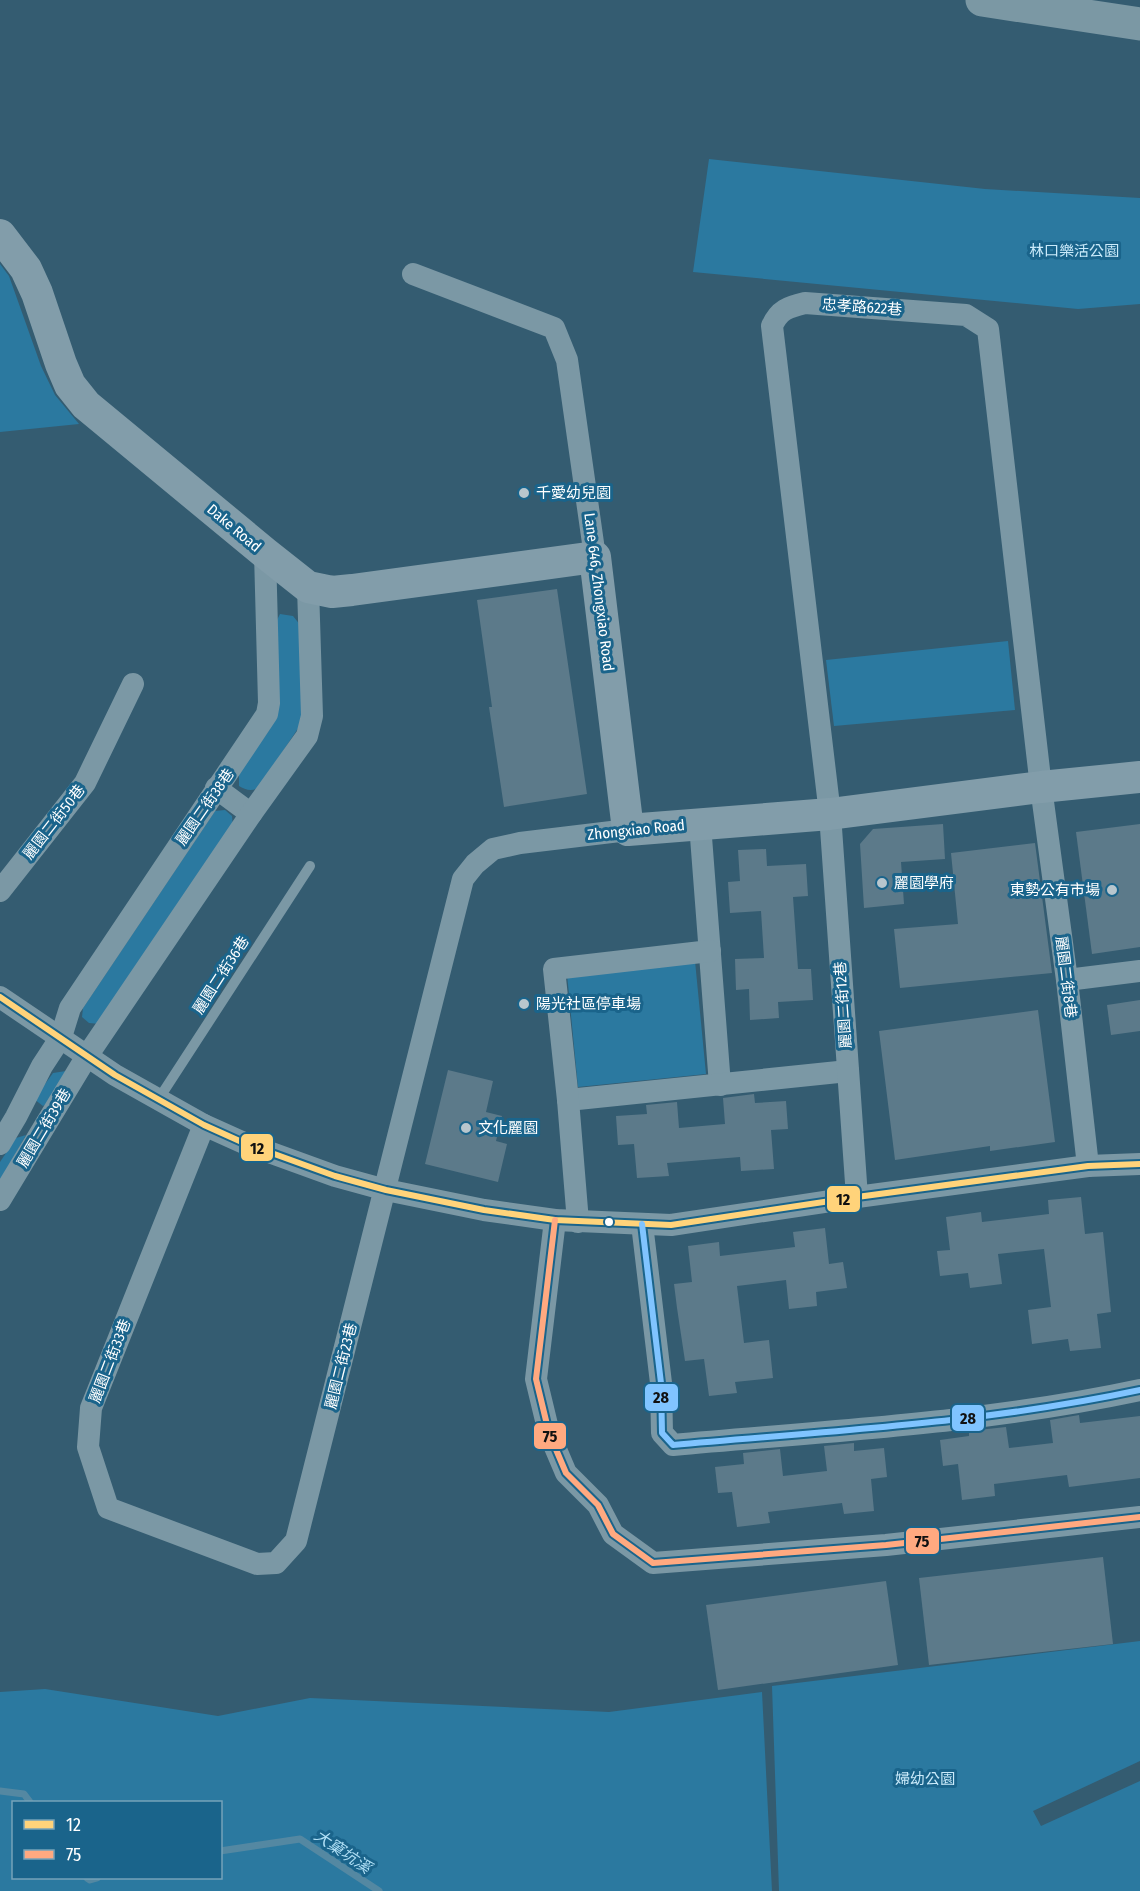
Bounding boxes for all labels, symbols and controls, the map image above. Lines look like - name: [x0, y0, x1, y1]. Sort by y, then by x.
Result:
- park label: 林口樂活公園: [1029, 242, 1119, 260]
- street label: 忠孝路622巷: [821, 295, 903, 319]
- place label: 千愛幼兒園: [536, 484, 611, 502]
- marker: 千愛幼兒園: [517, 486, 531, 500]
- street label: Dake Road: [203, 500, 265, 556]
- street label: Lane 646, Zhongxiao Road: [580, 512, 618, 672]
- street label: 麗園二街38巷: [172, 765, 238, 849]
- street label: 麗園二街50巷: [19, 781, 89, 863]
- street label: Zhongxiao Road: [586, 816, 686, 844]
- place label: 麗園學府: [894, 874, 954, 892]
- marker: 麗園學府: [875, 876, 889, 890]
- place label: 東勢公有市場: [1010, 881, 1100, 899]
- marker: 東勢公有市場: [1105, 883, 1119, 897]
- street label: 麗園二街36巷: [189, 933, 253, 1017]
- street label: 麗園二街8巷: [1052, 935, 1080, 1019]
- street label: 麗園二街12巷: [831, 961, 855, 1049]
- place label: 陽光社區停車場: [536, 995, 641, 1013]
- marker: 陽光社區停車場: [517, 997, 531, 1011]
- street label: 麗園二街39巷: [13, 1085, 75, 1171]
- place label: 文化麗園: [478, 1119, 538, 1137]
- marker: 文化麗園: [459, 1121, 473, 1135]
- line badge: 12: [240, 1133, 274, 1162]
- text: 12: [250, 1139, 265, 1158]
- line badge: 12: [826, 1185, 861, 1213]
- text: 12: [836, 1190, 851, 1209]
- unlabelled marker: [603, 1216, 615, 1228]
- street label: 麗園二街33巷: [86, 1316, 134, 1406]
- street label: 麗園二街23巷: [322, 1321, 360, 1411]
- line badge: 28: [644, 1383, 679, 1412]
- text: 28: [652, 1388, 669, 1407]
- line badge: 28: [951, 1404, 985, 1432]
- text: 28: [959, 1409, 976, 1428]
- line badge: 75: [533, 1422, 567, 1450]
- text: 75: [543, 1427, 557, 1446]
- line badge: 75: [905, 1527, 940, 1555]
- text: 75: [915, 1532, 929, 1551]
- park label: 婦幼公園: [895, 1770, 955, 1788]
- legend: [12, 1801, 222, 1879]
- text: 12: [66, 1814, 81, 1836]
- water label: 大窠坑溪: [311, 1826, 376, 1878]
- text: 75: [66, 1844, 81, 1866]

